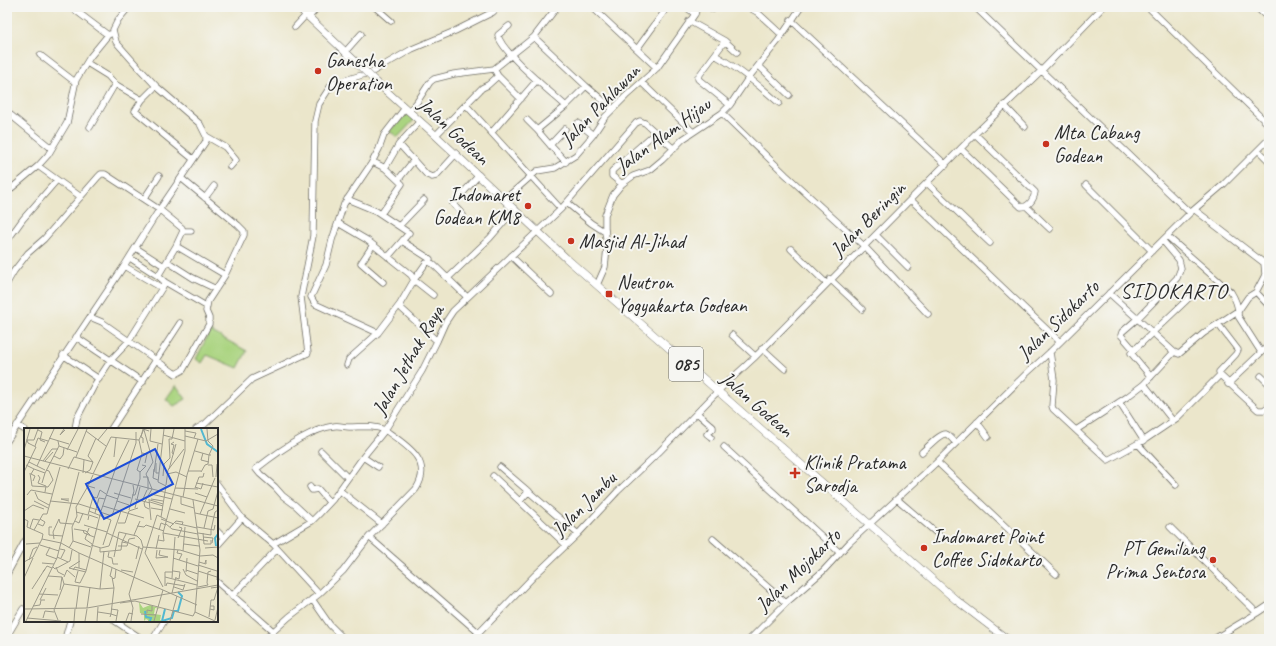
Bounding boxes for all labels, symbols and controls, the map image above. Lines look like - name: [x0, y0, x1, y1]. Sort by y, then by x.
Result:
- place label: Ganesha Operation: [326, 48, 393, 96]
- street label: Jalan Pahlawan: [554, 58, 646, 152]
- marker: Ganesha Operation: [313, 66, 323, 76]
- street label: Jalan Godean: [412, 91, 496, 171]
- street label: Jalan Alam Hijau: [609, 91, 717, 179]
- place label: Mta Cabang Godean: [1054, 120, 1141, 168]
- marker: Mta Cabang Godean: [1041, 139, 1051, 149]
- street label: Jalan Beringin: [824, 175, 912, 263]
- place label: Indomaret Godean KM8: [433, 182, 522, 230]
- marker: Indomaret Godean KM8: [523, 201, 533, 211]
- place label: Masjid Al-Jihad: [579, 229, 688, 254]
- marker: Masjid Al-Jihad: [566, 236, 576, 246]
- place label: Neutron Yogyakarta Godean: [617, 270, 748, 318]
- street label: Jalan Sidokarto: [1011, 274, 1105, 366]
- district label: SIDOKARTO: [1120, 277, 1229, 305]
- marker: Neutron Yogyakarta Godean: [604, 289, 614, 299]
- street label: Jalan Jethak Raya: [366, 299, 450, 420]
- road number: 085: [669, 347, 703, 381]
- street label: Jalan Godean: [715, 365, 799, 443]
- inset map: [24, 428, 218, 622]
- place label: Klinik Pratama Sarodja: [804, 450, 907, 498]
- street label: Jalan Jambu: [546, 465, 623, 542]
- marker: Klinik Pratama Sarodja: [789, 467, 801, 479]
- street label: Jalan Mojokarto: [750, 523, 846, 617]
- place label: Indomaret Point Coffee Sidokarto: [932, 524, 1046, 572]
- place label: PT Gemilang Prima Sentosa: [1106, 536, 1207, 584]
- marker: Indomaret Point Coffee Sidokarto: [919, 543, 929, 553]
- marker: PT Gemilang Prima Sentosa: [1208, 555, 1218, 565]

